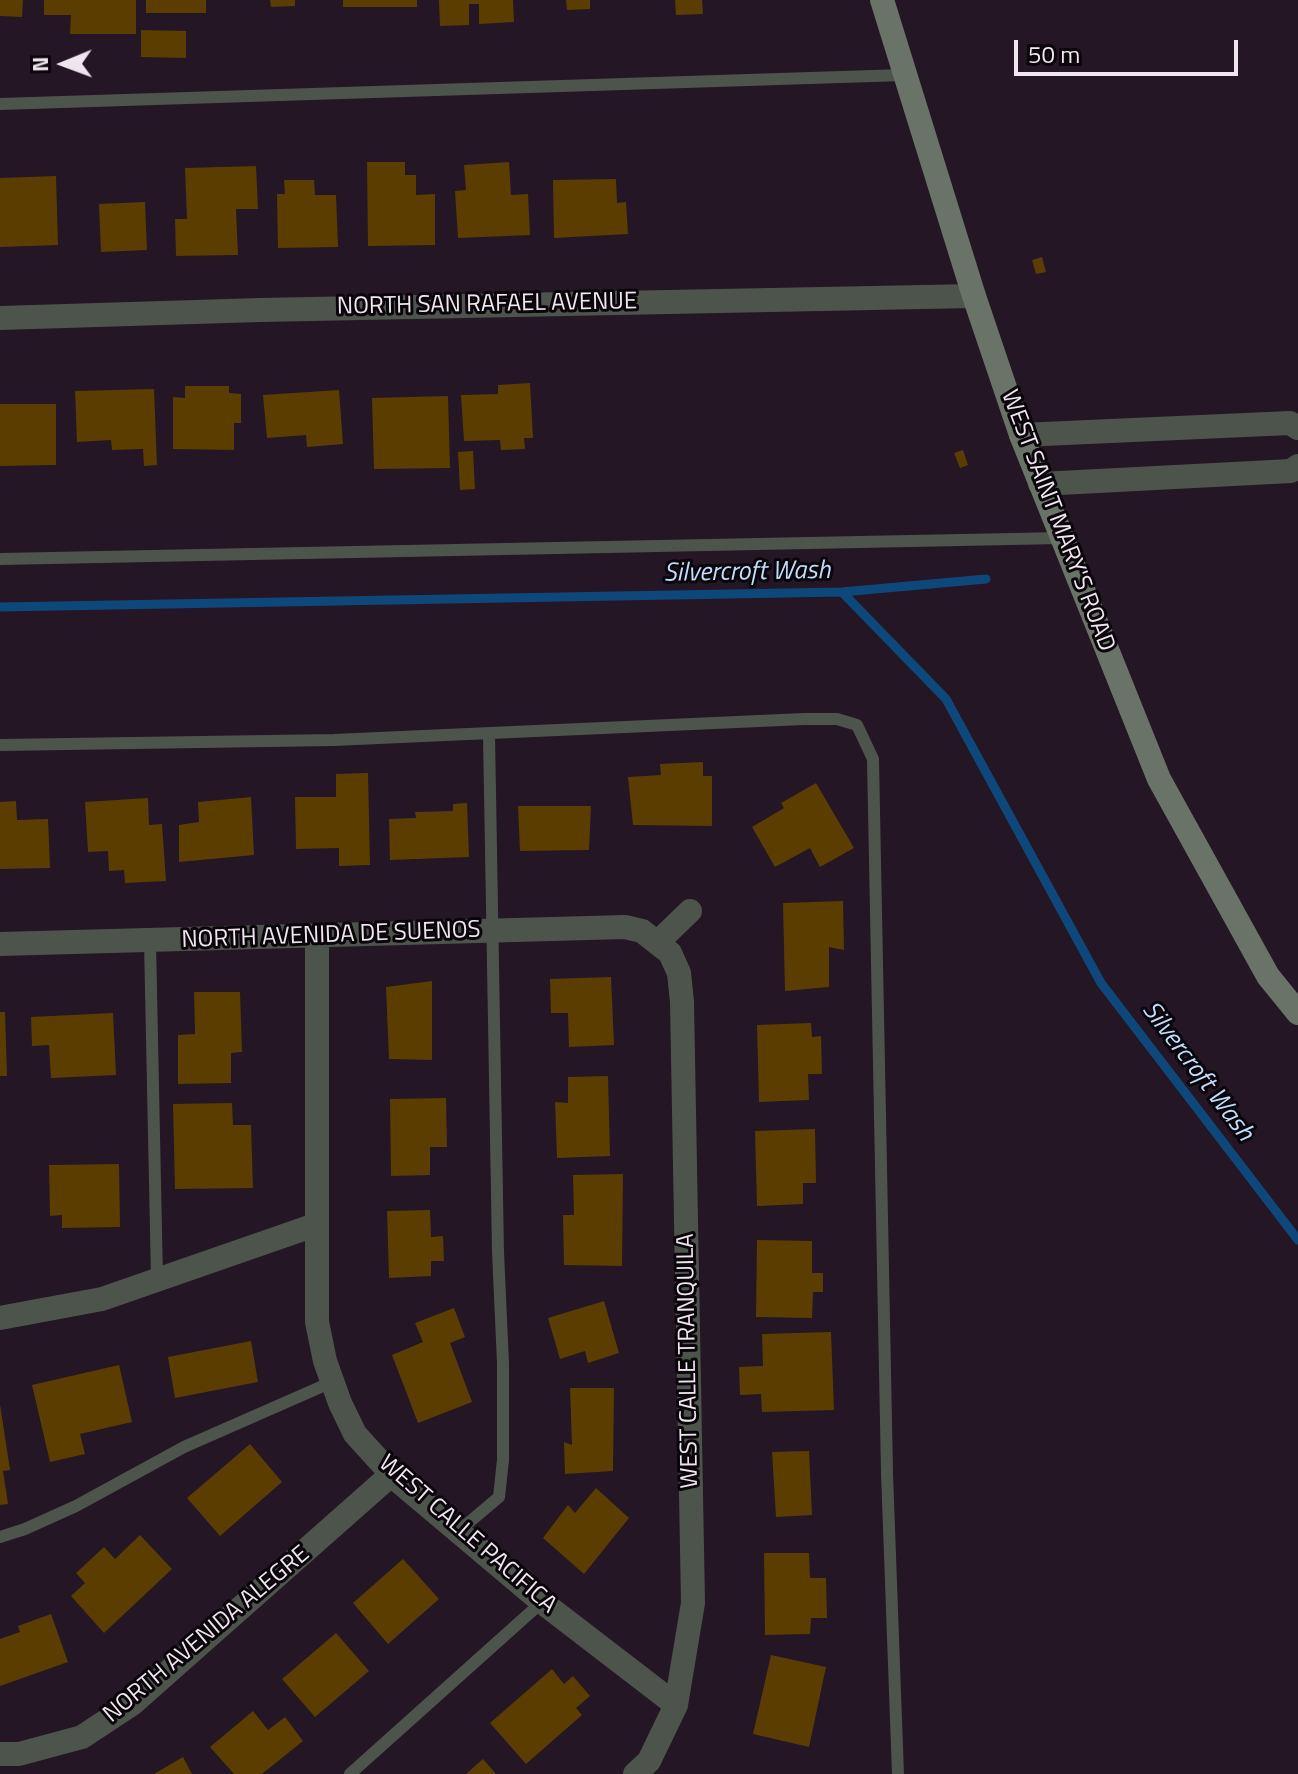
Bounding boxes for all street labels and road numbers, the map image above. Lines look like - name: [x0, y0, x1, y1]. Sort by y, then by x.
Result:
- street label: NORTH SAN RAFAEL AVENUE: [337, 288, 637, 322]
- street label: WEST SAINT MARY'S ROAD: [994, 386, 1120, 656]
- street label: NORTH AVENIDA DE SUENOS: [181, 916, 481, 956]
- street label: WEST CALLE TRANQUILA: [672, 1233, 706, 1489]
- street label: WEST CALLE PACIFICA: [372, 1450, 562, 1620]
- street label: NORTH AVENIDA ALEGRE: [98, 1540, 316, 1730]

